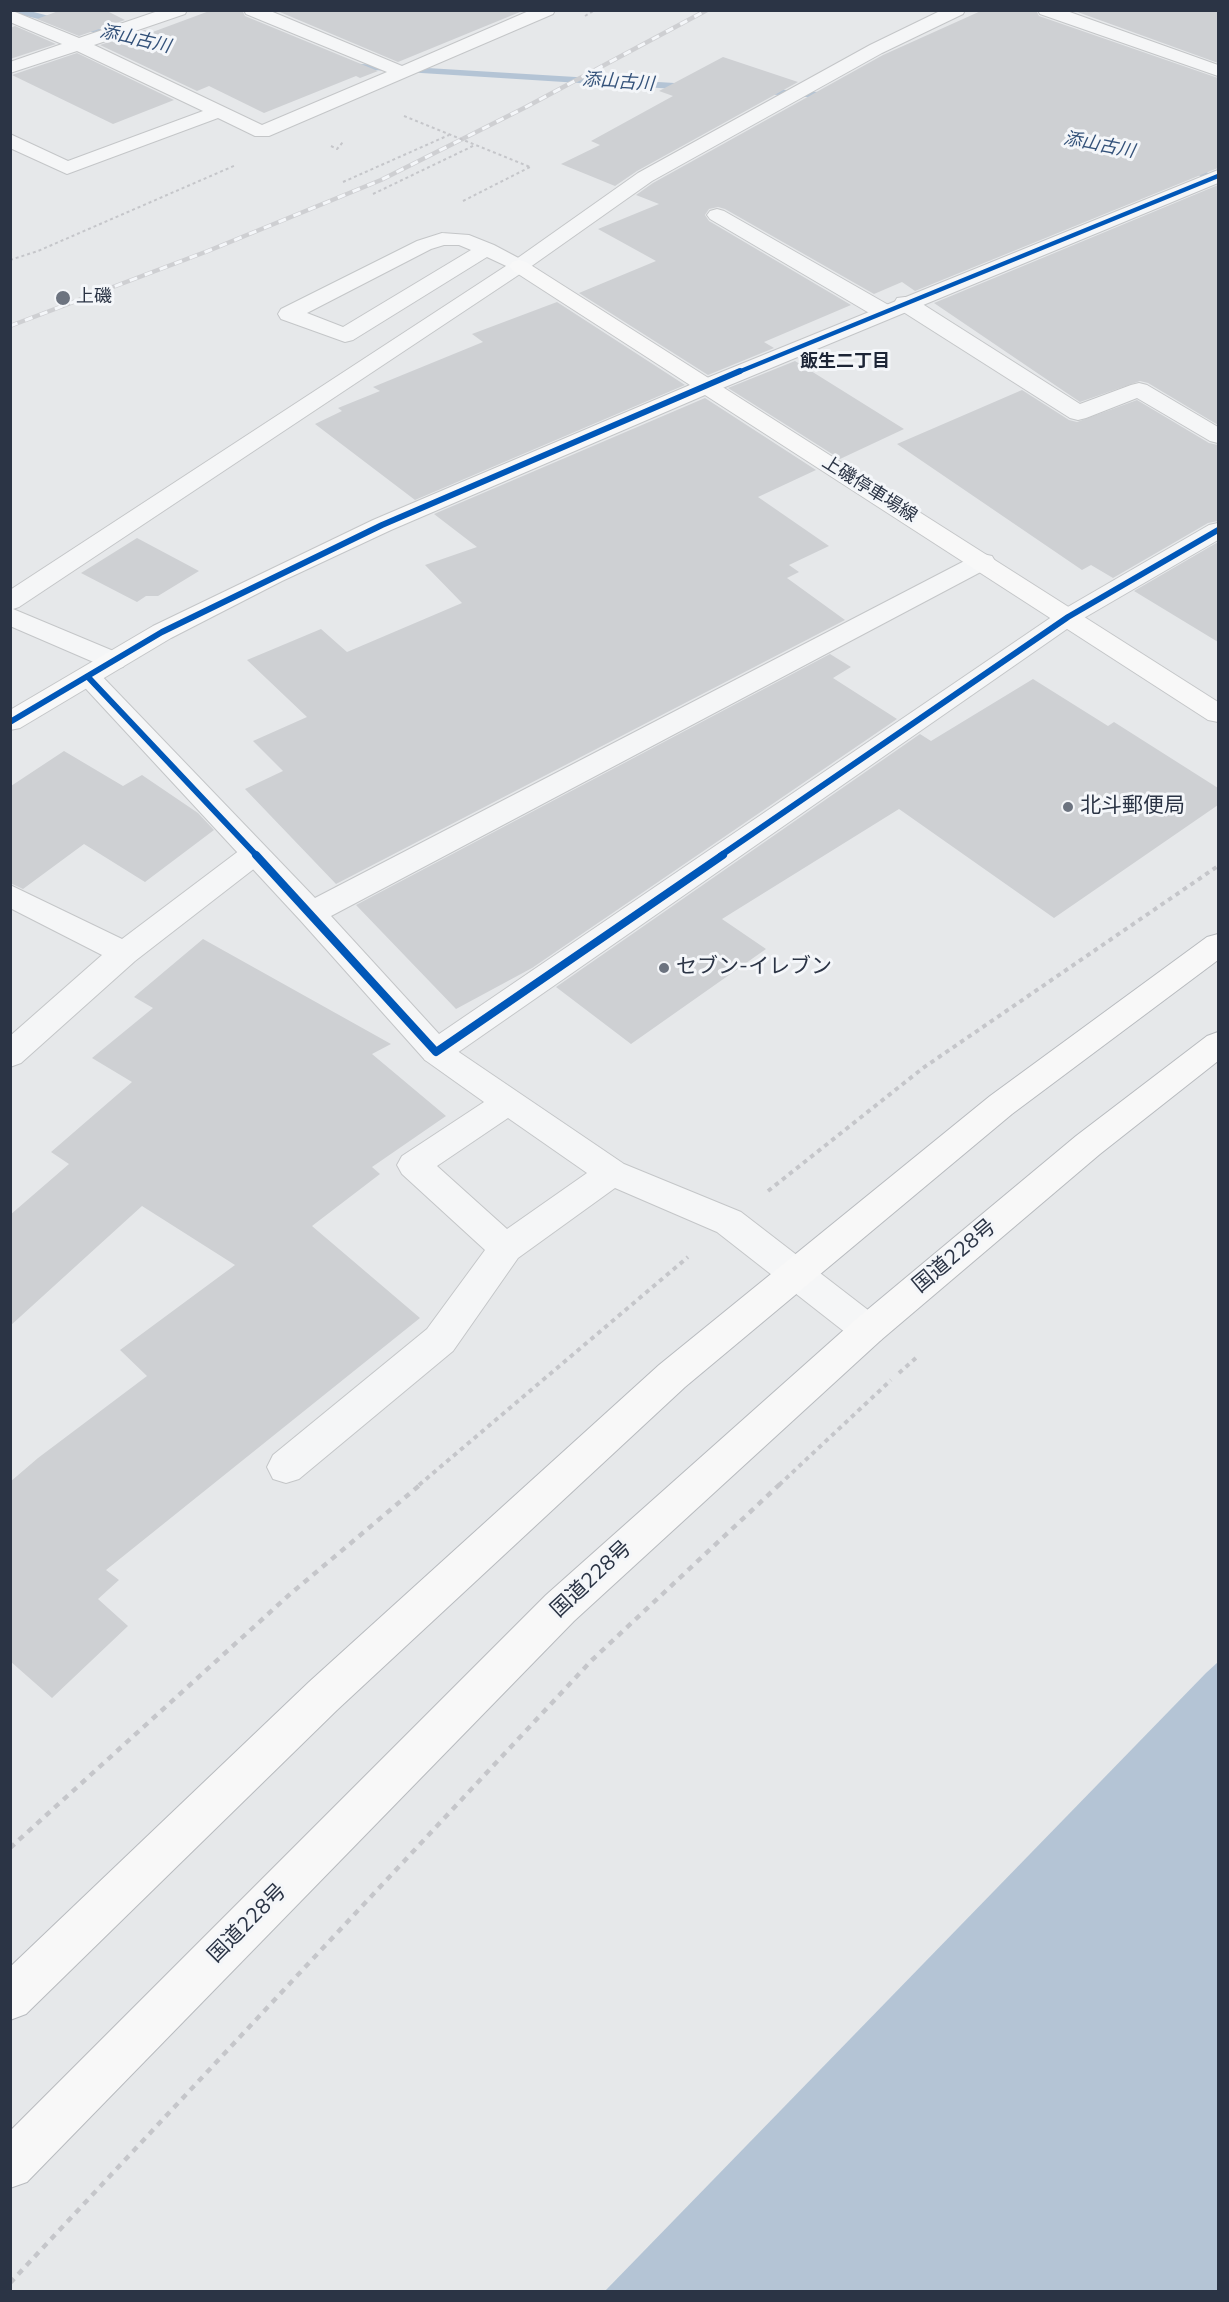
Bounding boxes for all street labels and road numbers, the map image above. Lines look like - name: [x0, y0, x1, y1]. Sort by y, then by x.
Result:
- street label: 上磯停車場線: [817, 452, 921, 528]
- street label: 国道228号: [908, 1215, 1002, 1299]
- street label: 国道228号: [547, 1536, 637, 1624]
- street label: 国道228号: [203, 1879, 293, 1969]

